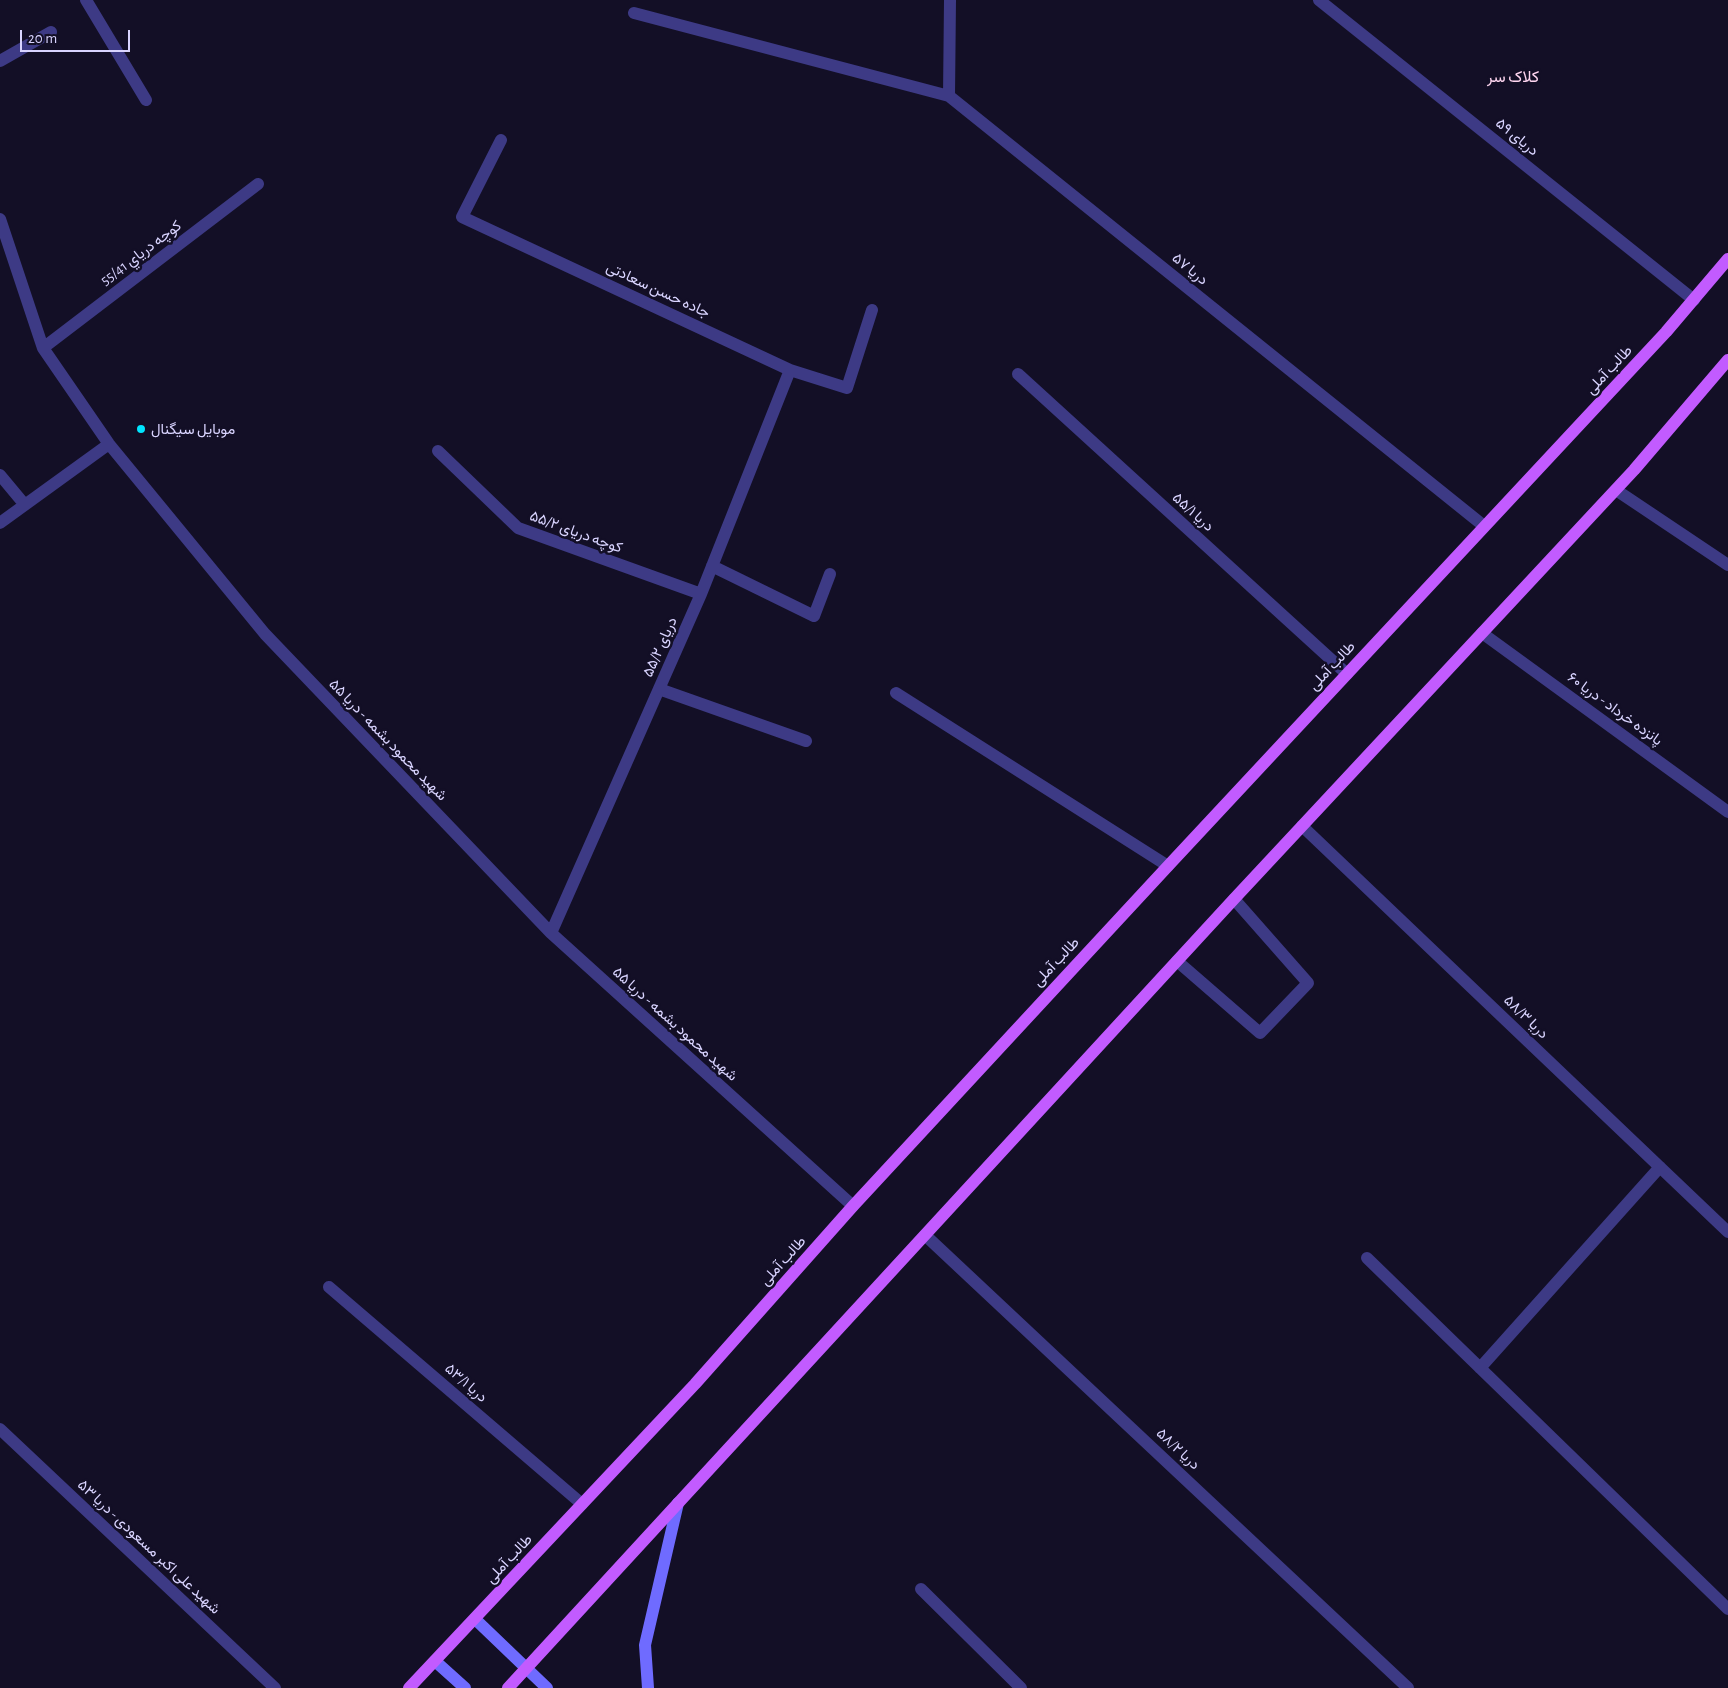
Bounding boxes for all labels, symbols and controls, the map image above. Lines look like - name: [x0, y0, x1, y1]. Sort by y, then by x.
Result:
- scale bar: [22, 20, 132, 52]
- text: 20 m: [28, 31, 57, 46]
- district label: کلاک سر: [1487, 67, 1539, 87]
- street label: دریای ۵۹: [1492, 114, 1542, 160]
- street label: كوچه درياي 55/41: [97, 217, 185, 289]
- street label: دریا ۵۷: [1168, 249, 1212, 289]
- street label: جاده حسن سعادتی: [603, 258, 713, 322]
- street label: طالب آملی: [1582, 342, 1636, 398]
- place label: موبایل سیگنال: [151, 420, 235, 438]
- marker: موبایل سیگنال: [135, 423, 147, 435]
- street label: دریا ۵۵/۱: [1169, 489, 1217, 535]
- street label: کوچه دریای ۵۵/۲: [527, 507, 625, 557]
- street label: دریای ۵۵/۲: [639, 614, 681, 680]
- street label: طالب آملی: [1305, 638, 1359, 694]
- street label: پانزده خرداد - دریا ۶۰: [1564, 668, 1666, 750]
- street label: شهید محمود بشمه - دریا ۵۵: [325, 675, 451, 805]
- street label: طالب آملی: [1029, 934, 1083, 990]
- street label: شهید محمود بشمه - دریا ۵۵: [609, 963, 741, 1085]
- street label: دریا ۵۸/۳: [1500, 991, 1552, 1043]
- street label: طالب آملی: [756, 1233, 810, 1289]
- street label: دریا ۵۳/۱: [441, 1360, 491, 1406]
- street label: دریا ۵۸/۲: [1152, 1424, 1204, 1474]
- street label: شهید علی اکبر مسعودی - دریا ۵۳: [74, 1476, 224, 1618]
- street label: طالب آملی: [482, 1531, 536, 1587]

